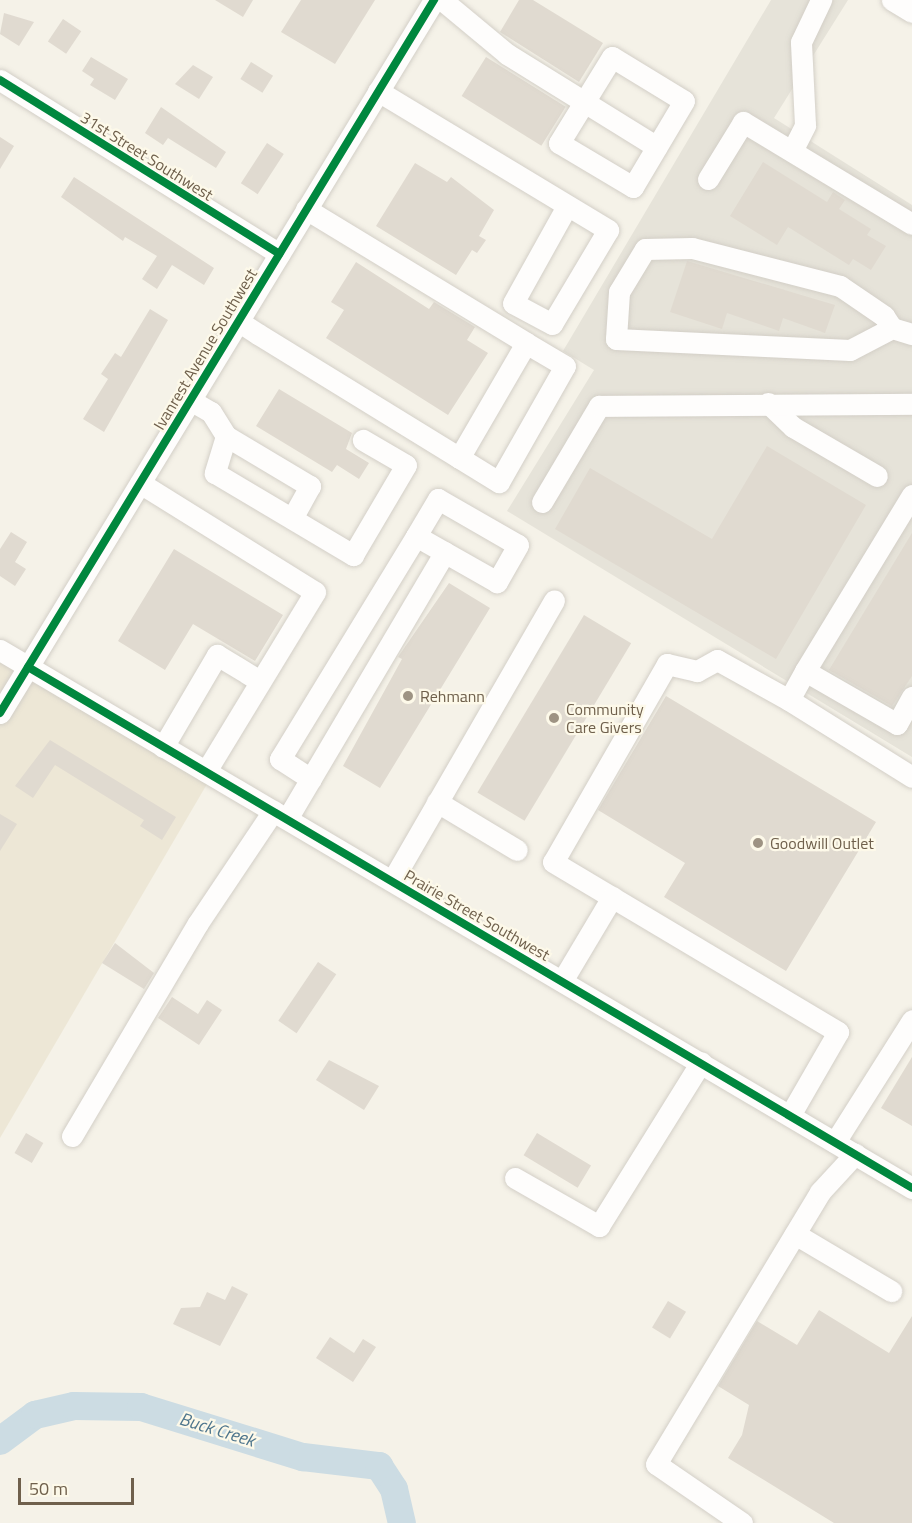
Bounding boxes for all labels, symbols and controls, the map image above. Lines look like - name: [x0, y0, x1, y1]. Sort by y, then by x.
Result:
- street label: 31st Street Southwest: [77, 108, 217, 204]
- street label: Ivanrest Avenue Southwest: [149, 265, 261, 433]
- place label: Rehmann: [420, 686, 485, 706]
- marker: Rehmann: [401, 689, 415, 703]
- place label: Community Care Givers: [566, 699, 644, 737]
- marker: Community Care Givers: [547, 711, 561, 725]
- place label: Goodwill Outlet: [770, 833, 874, 853]
- marker: Goodwill Outlet: [751, 836, 765, 850]
- street label: Prairie Street Southwest: [401, 865, 553, 965]
- water label: Buck Creek: [177, 1408, 257, 1452]
- scale bar: [21, 1466, 136, 1504]
- text: 50 m: [29, 1475, 68, 1502]

